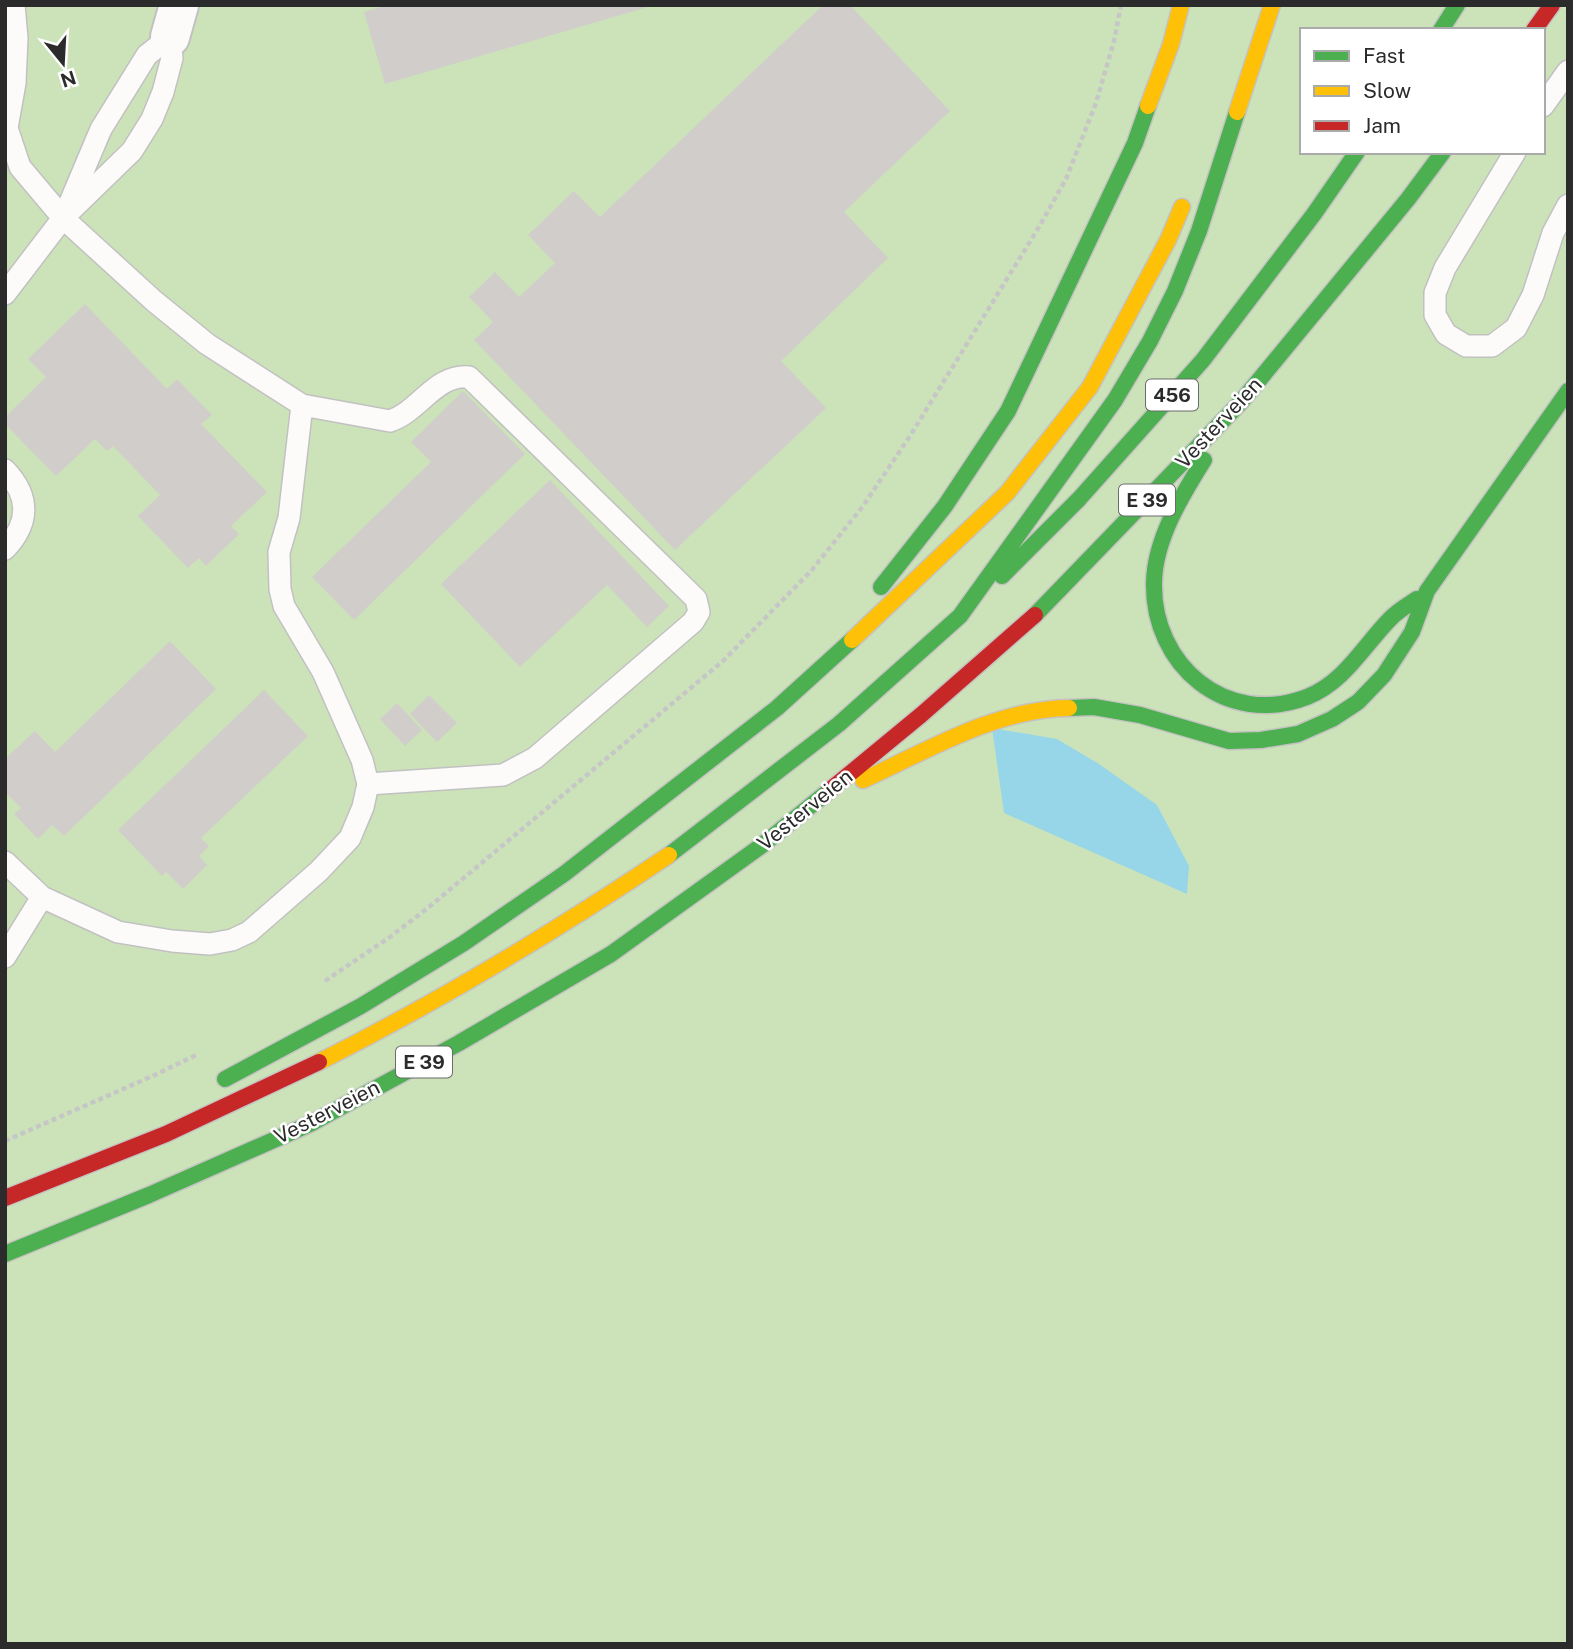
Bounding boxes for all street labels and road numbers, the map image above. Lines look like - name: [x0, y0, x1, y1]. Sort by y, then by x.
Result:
- street label: Vesterveien: [1170, 372, 1267, 473]
- road number: 456: [1146, 380, 1198, 410]
- road number: E 39: [1119, 485, 1175, 516]
- street label: Vesterveien: [752, 764, 857, 856]
- road number: E 39: [396, 1046, 452, 1078]
- street label: Vesterveien: [270, 1074, 384, 1149]

